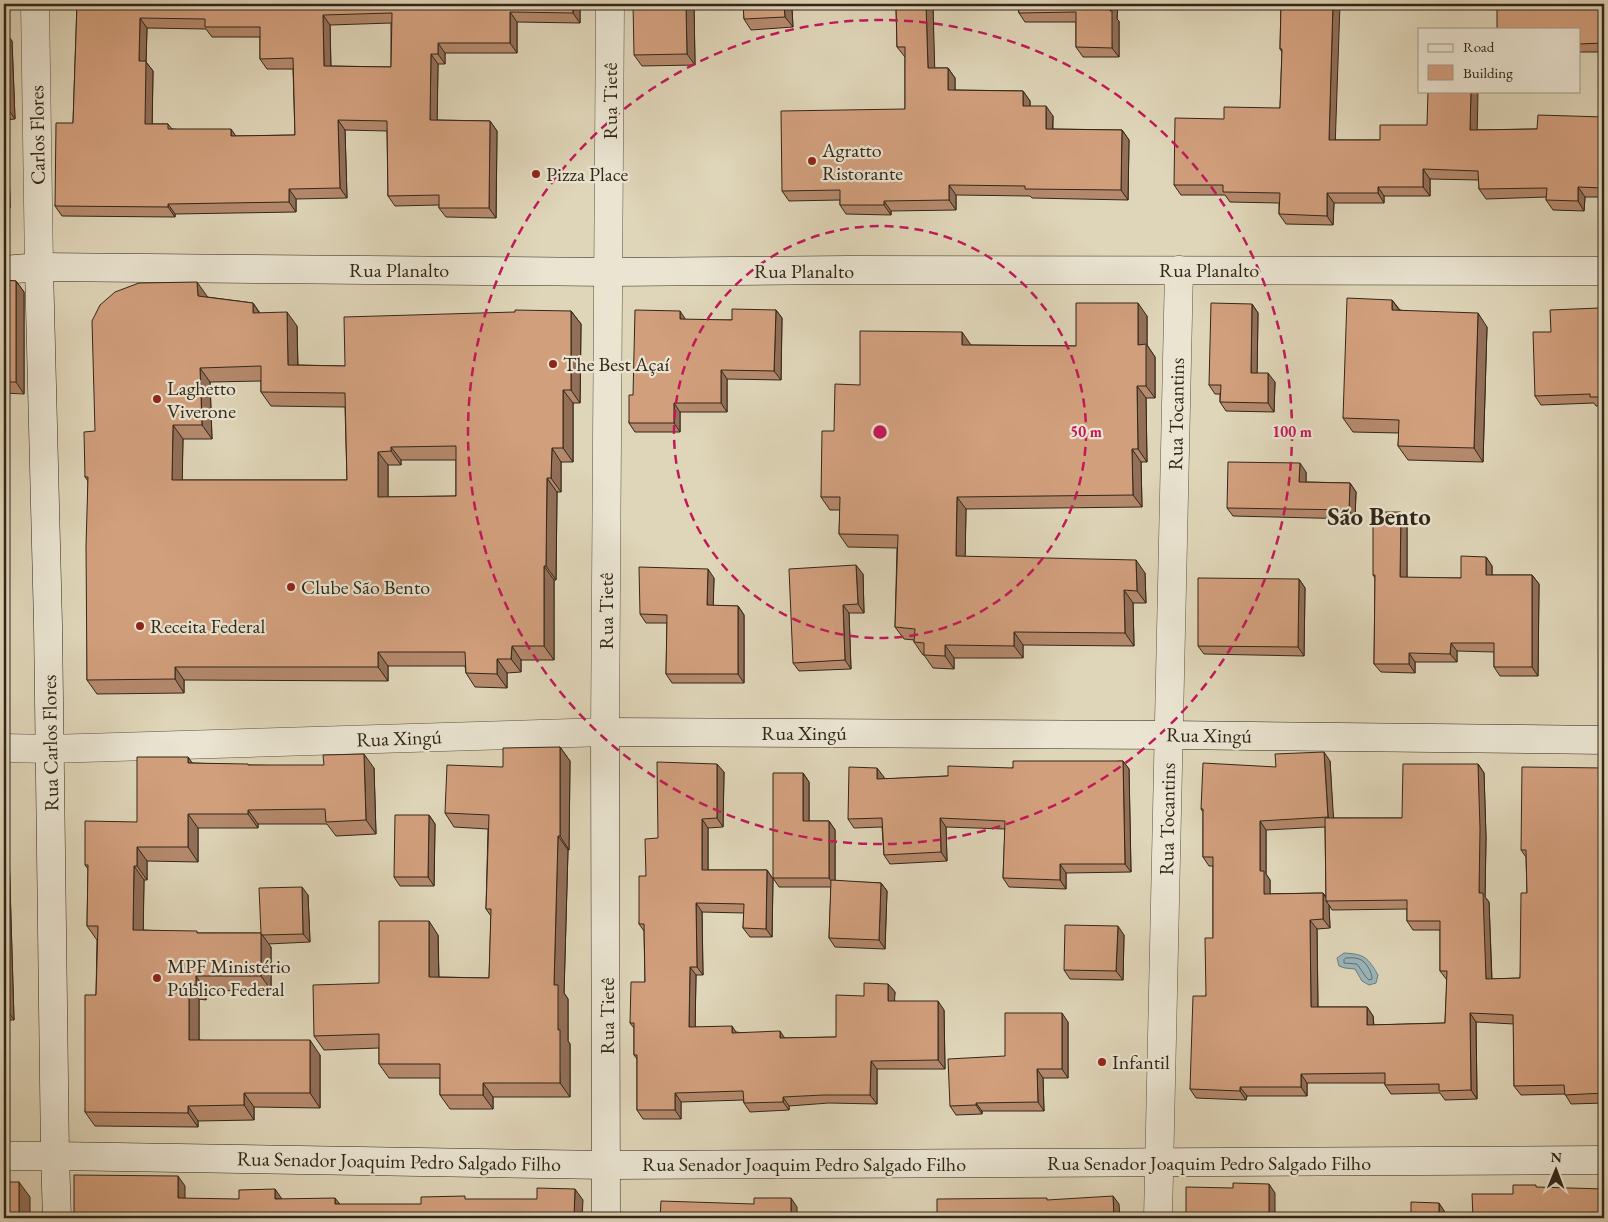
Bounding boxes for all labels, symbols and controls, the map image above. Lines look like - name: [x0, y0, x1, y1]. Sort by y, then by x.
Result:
- legend: [1418, 28, 1580, 92]
- text: Road: [1463, 37, 1495, 56]
- street label: Rua Tietê: [597, 62, 623, 139]
- text: Building: [1463, 63, 1513, 82]
- street label: Carlos Flores: [23, 85, 51, 185]
- place label: Agratto Ristorante: [821, 137, 903, 186]
- marker: Agratto Ristorante: [806, 155, 818, 167]
- place label: Pizza Place: [546, 161, 629, 187]
- marker: Pizza Place: [530, 168, 542, 180]
- street label: Rua Planalto: [349, 257, 449, 283]
- street label: Rua Planalto: [1159, 257, 1259, 283]
- street label: Rua Planalto: [754, 258, 854, 284]
- place label: The Best Açaí: [563, 351, 669, 377]
- marker: The Best Açaí: [547, 358, 559, 370]
- street label: Rua Tocantins: [1162, 358, 1190, 470]
- place label: Laghetto Viverone: [167, 375, 236, 424]
- marker: Laghetto Viverone: [151, 393, 163, 405]
- text: 50 m: [1070, 422, 1102, 441]
- text: 100 m: [1272, 422, 1312, 441]
- centre of rings: [871, 423, 889, 441]
- district label: São Bento: [1327, 500, 1431, 532]
- street label: Rua Tietê: [593, 572, 619, 649]
- place label: Clube São Bento: [301, 574, 430, 600]
- marker: Clube São Bento: [285, 581, 297, 593]
- place label: Receita Federal: [150, 613, 265, 639]
- marker: Receita Federal: [134, 620, 146, 632]
- street label: Rua Carlos Flores: [36, 674, 64, 812]
- street label: Rua Xingú: [761, 720, 847, 746]
- street label: Rua Xingú: [1166, 721, 1252, 749]
- street label: Rua Xingú: [356, 723, 443, 752]
- street label: Rua Tocantins: [1153, 763, 1181, 875]
- place label: MPF Ministério Público Federal: [167, 953, 291, 1002]
- marker: MPF Ministério Público Federal: [151, 972, 163, 984]
- street label: Rua Tietê: [594, 977, 620, 1054]
- place label: Infantil: [1112, 1049, 1170, 1075]
- marker: Infantil: [1096, 1056, 1108, 1068]
- north arrow: [1530, 1144, 1580, 1194]
- street label: Rua Senador Joaquim Pedro Salgado Filho: [237, 1145, 561, 1177]
- text: N: [1550, 1148, 1563, 1166]
- street label: Rua Senador Joaquim Pedro Salgado Filho: [1047, 1150, 1371, 1176]
- street label: Rua Senador Joaquim Pedro Salgado Filho: [642, 1151, 966, 1177]

